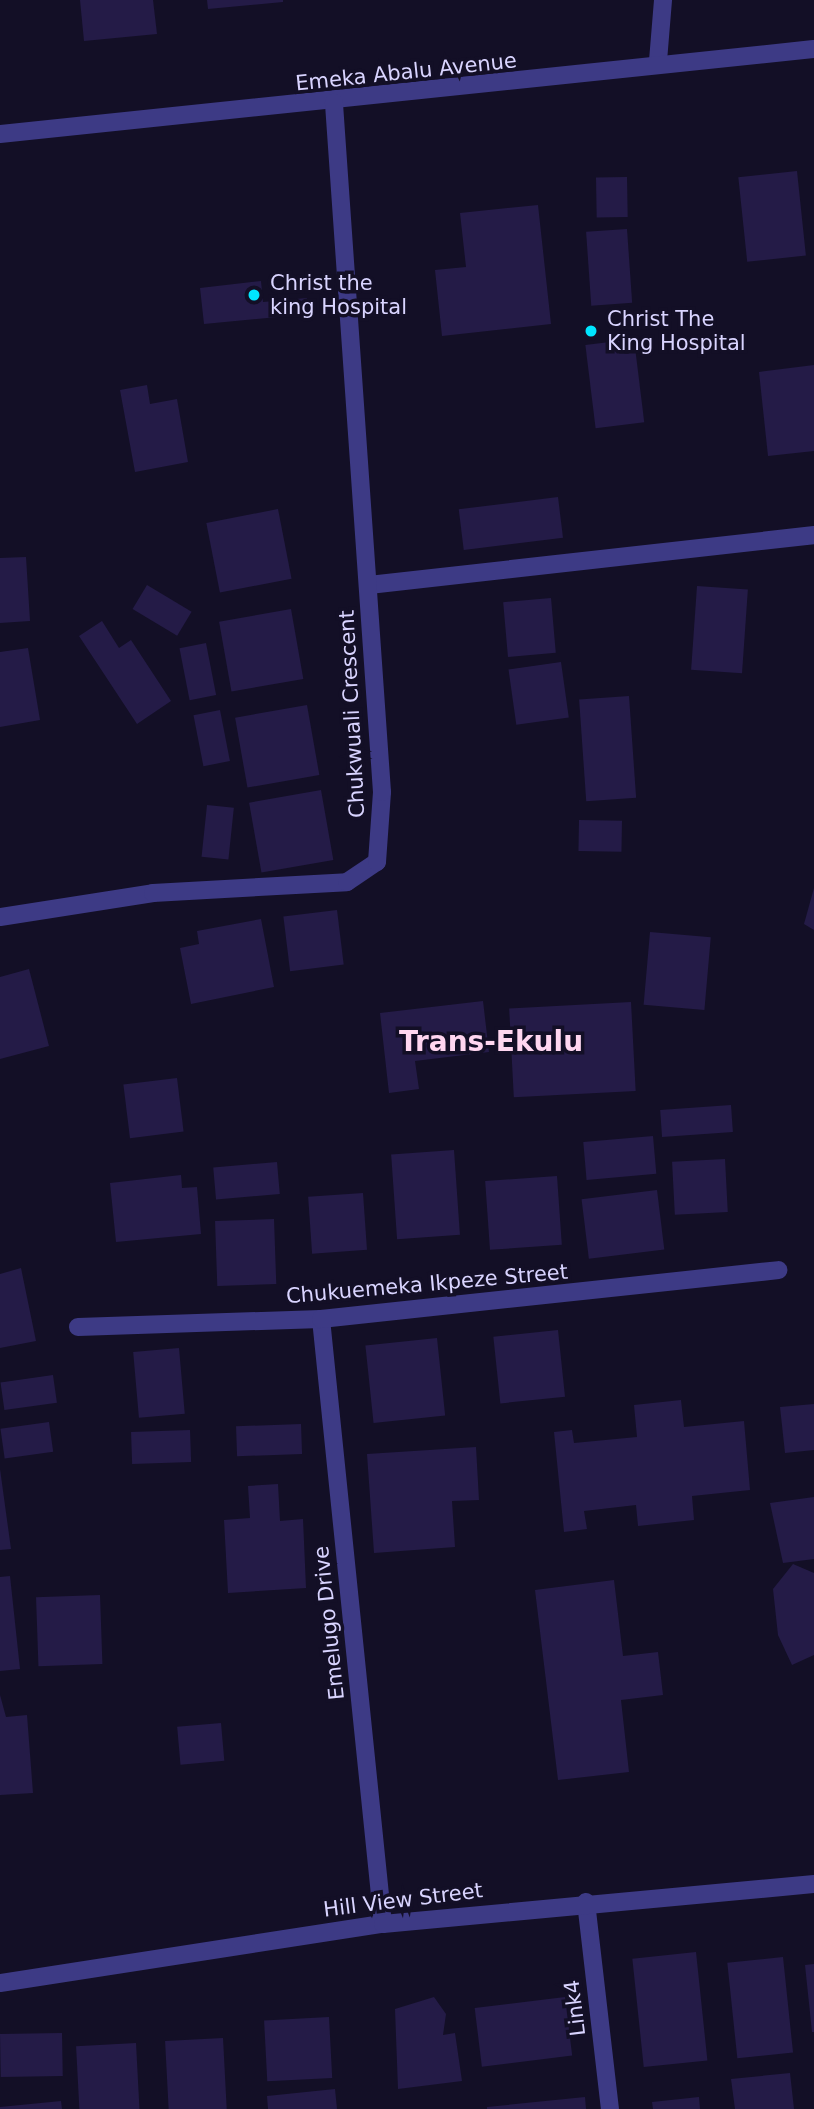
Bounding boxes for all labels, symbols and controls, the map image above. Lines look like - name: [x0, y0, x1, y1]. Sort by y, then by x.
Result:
- street label: Emeka Abalu Avenue: [294, 48, 518, 96]
- place label: Christ the king Hospital: [270, 270, 407, 320]
- marker: Christ the king Hospital: [244, 285, 264, 305]
- place label: Christ The King Hospital: [607, 306, 746, 356]
- marker: Christ The King Hospital: [581, 321, 601, 341]
- street label: Chukwuali Crescent: [334, 610, 370, 818]
- district label: Trans-Ekulu: [399, 1025, 583, 1059]
- street label: Chukuemeka Ikpeze Street: [285, 1259, 569, 1309]
- street label: Emelugo Drive: [308, 1545, 350, 1701]
- street label: Hill View Street: [322, 1878, 484, 1922]
- street label: Link4: [559, 1978, 591, 2038]

